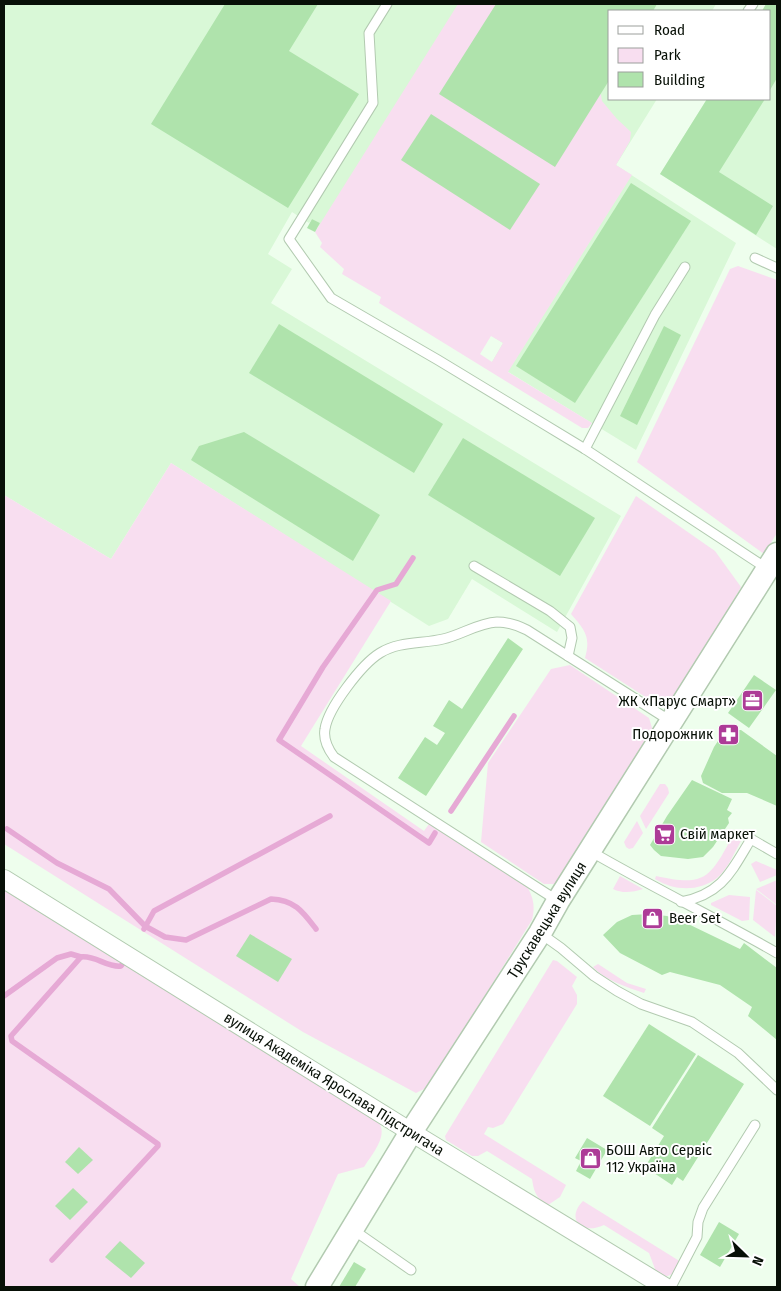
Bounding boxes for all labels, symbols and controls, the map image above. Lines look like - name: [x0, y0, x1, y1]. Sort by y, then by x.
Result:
- legend: [608, 10, 771, 100]
- text: Road: [654, 21, 685, 39]
- text: Park: [654, 46, 681, 64]
- text: Building: [654, 71, 705, 89]
- office icon: ЖК «Парус Смарт»: [740, 689, 764, 713]
- place label: ЖК «Парус Смарт»: [619, 692, 736, 710]
- pharmacy icon: Подорожник: [717, 722, 741, 746]
- place label: Подорожник: [632, 725, 713, 743]
- supermarket icon: Свiй маркет: [652, 822, 676, 846]
- place label: Свiй маркет: [680, 825, 756, 843]
- street label: Трускавецька вулиця: [504, 858, 590, 982]
- shop icon: Beer Set: [641, 906, 665, 930]
- place label: Beer Set: [669, 909, 721, 927]
- street label: вулиця Академіка Ярослава Підстригача: [221, 1008, 447, 1160]
- place label: БОШ Авто Сервіс 112 Україна: [606, 1141, 712, 1176]
- shop icon: БОШ Авто Сервіс 112 Україна: [578, 1147, 602, 1171]
- north arrow: [721, 1231, 771, 1281]
- text: N: [748, 1254, 767, 1268]

